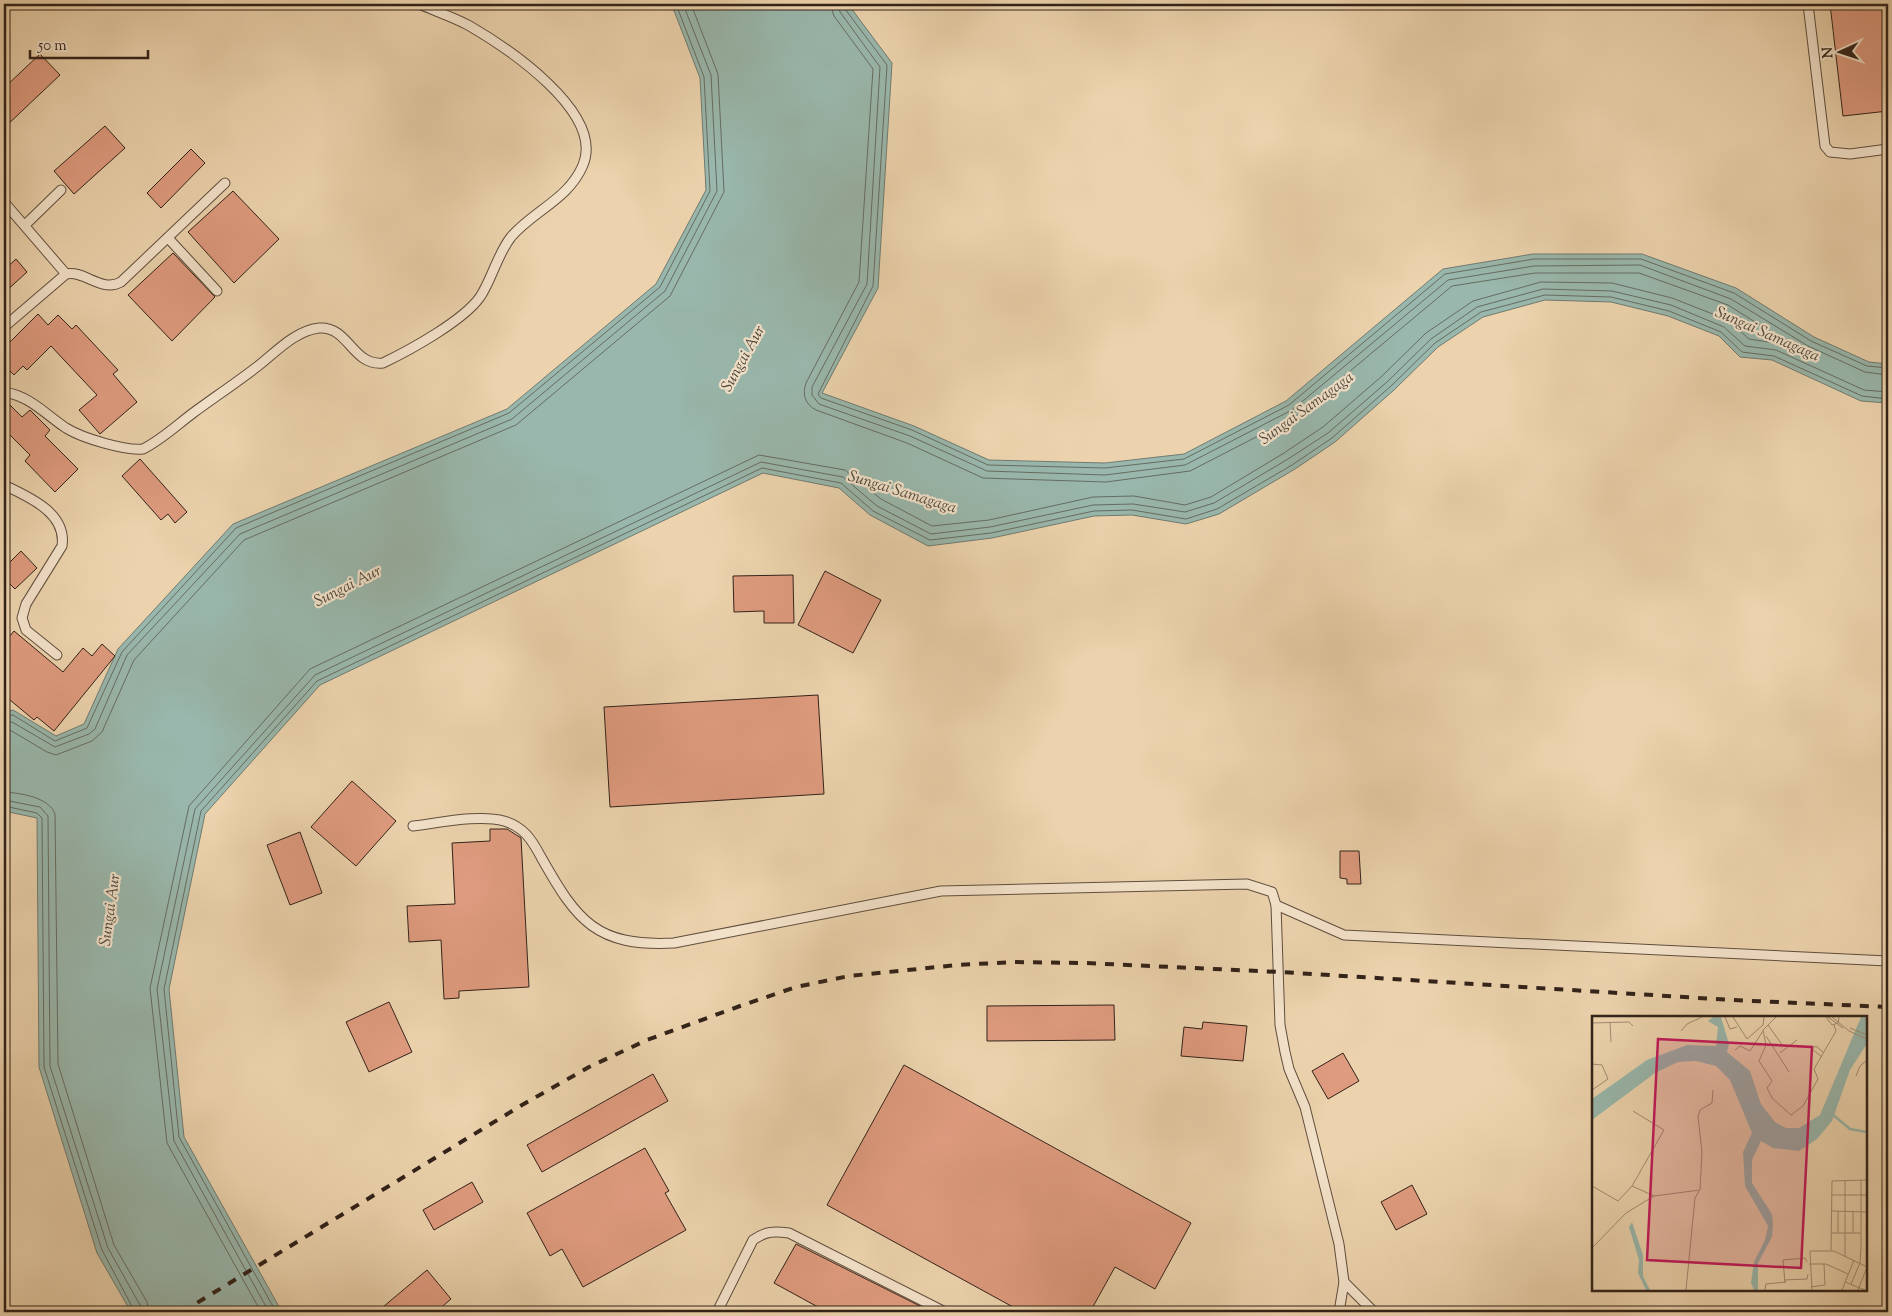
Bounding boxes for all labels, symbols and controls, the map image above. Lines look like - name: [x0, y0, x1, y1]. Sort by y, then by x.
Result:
- scale bar: [30, 28, 148, 60]
- north arrow: [1814, 28, 1864, 78]
- text: 50 m: [37, 36, 67, 57]
- text: N: [1819, 46, 1839, 59]
- water label: Sungai Samagaga: [1711, 302, 1823, 368]
- water label: Sungai Aur: [716, 321, 772, 396]
- water label: Sungai Samagaga: [1255, 367, 1359, 451]
- water label: Sungai Samagaga: [845, 466, 959, 520]
- water label: Sungai Aur: [310, 560, 386, 614]
- water label: Sungai Aur: [95, 872, 127, 948]
- inset map: [1592, 1016, 1867, 1291]

